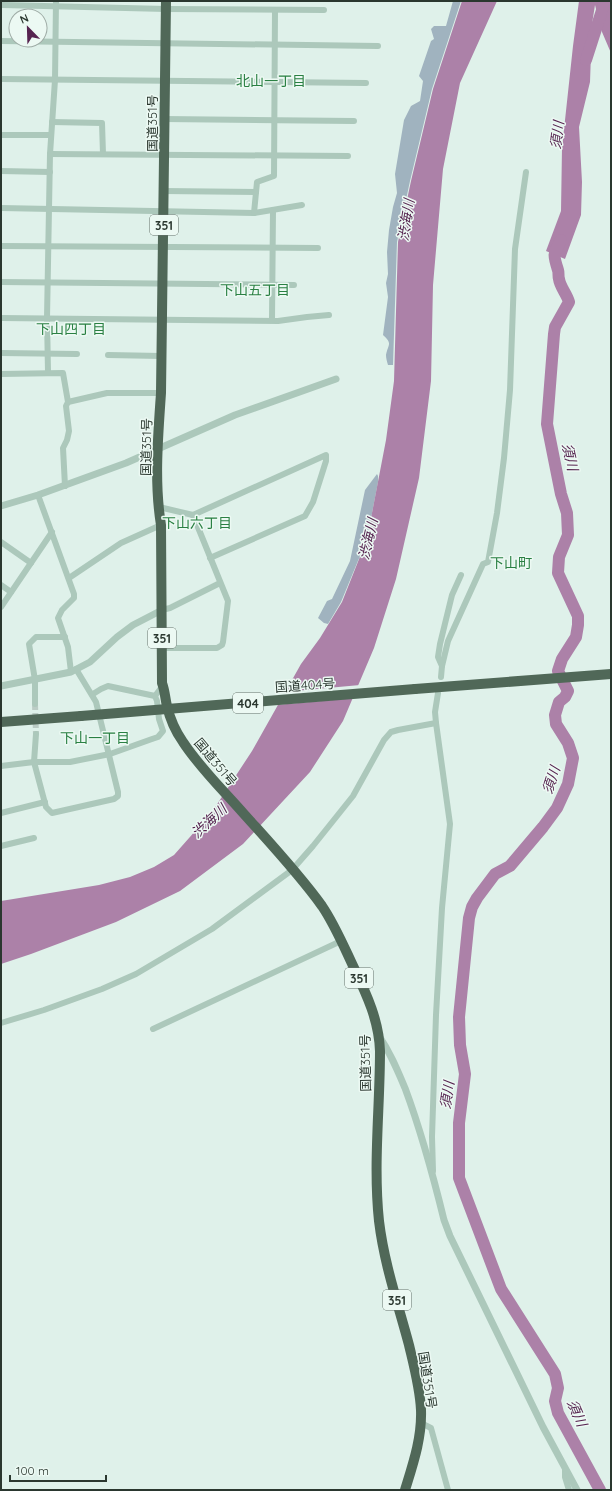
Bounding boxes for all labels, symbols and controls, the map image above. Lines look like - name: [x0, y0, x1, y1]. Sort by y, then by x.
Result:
- north arrow: [8, 8, 48, 48]
- text: N: [18, 11, 31, 27]
- district label: 北山一丁目: [236, 72, 306, 90]
- street label: 国道351号: [144, 94, 160, 152]
- water label: 須川: [546, 118, 568, 150]
- water label: 渋海川: [394, 196, 418, 242]
- road number: 351: [150, 215, 178, 235]
- district label: 下山五丁目: [220, 281, 290, 299]
- district label: 下山四丁目: [36, 320, 106, 338]
- street label: 国道351号: [137, 418, 155, 476]
- water label: 須川: [558, 441, 582, 475]
- district label: 下山六丁目: [162, 514, 232, 532]
- water label: 渋海川: [355, 515, 382, 561]
- district label: 下山町: [490, 554, 532, 572]
- road number: 351: [148, 628, 176, 648]
- street label: 国道404号: [274, 675, 336, 695]
- road number: 404: [233, 693, 263, 713]
- district label: 下山一丁目: [60, 729, 130, 747]
- street label: 国道351号: [191, 735, 241, 789]
- water label: 須川: [538, 762, 565, 796]
- water label: 渋海川: [188, 799, 232, 842]
- road number: 351: [345, 968, 373, 988]
- street label: 国道351号: [356, 1034, 374, 1092]
- water label: 須川: [436, 1078, 458, 1110]
- road number: 351: [383, 1290, 411, 1310]
- street label: 国道351号: [416, 1350, 440, 1410]
- water label: 須川: [563, 1397, 592, 1431]
- scale bar: [10, 1457, 106, 1483]
- text: 100 m: [16, 1463, 49, 1478]

